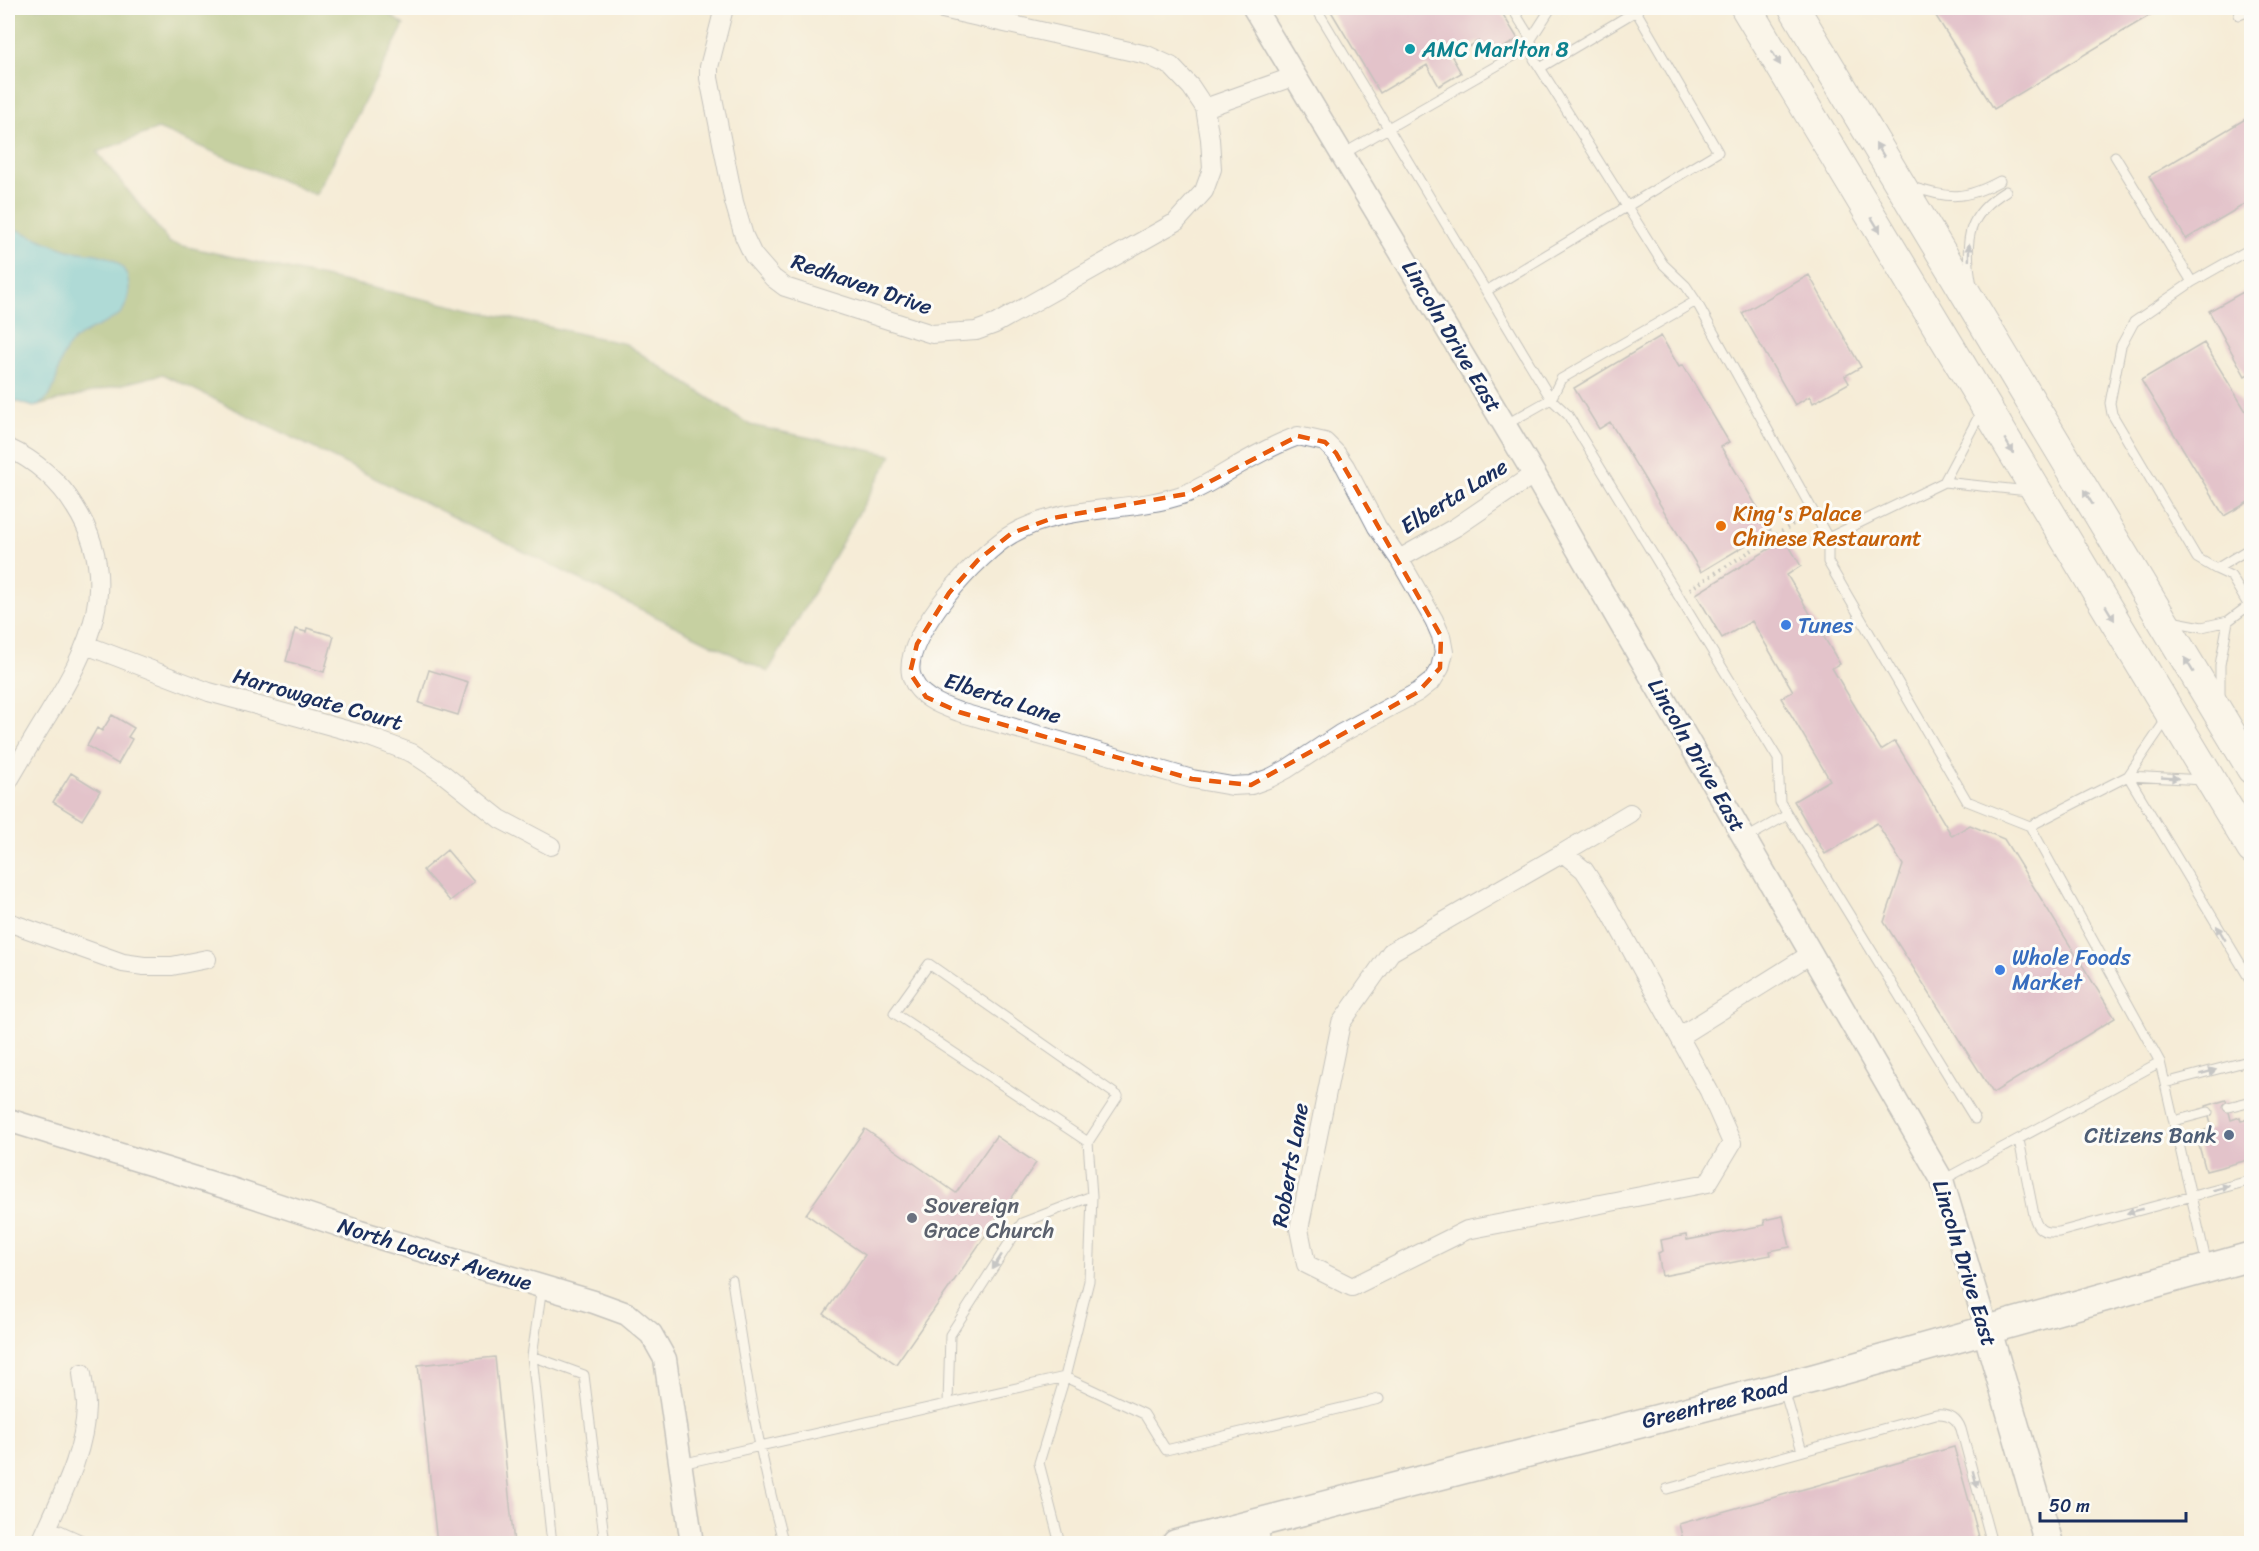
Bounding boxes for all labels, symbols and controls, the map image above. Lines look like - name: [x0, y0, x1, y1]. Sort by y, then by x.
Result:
- place label: AMC Marlton 8: [1421, 30, 1569, 69]
- marker: AMC Marlton 8: [1403, 42, 1417, 56]
- one-way arrow: [1770, 50, 1781, 66]
- one-way arrow: [1874, 142, 1885, 158]
- one-way arrow: [1871, 217, 1882, 233]
- street label: Redhaven Drive: [786, 242, 938, 326]
- one-way arrow: [1964, 242, 1974, 261]
- street label: Lincoln Drive East: [1391, 252, 1513, 420]
- one-way arrow: [2004, 438, 2015, 454]
- street label: Elberta Lane: [1392, 447, 1516, 545]
- one-way arrow: [2083, 489, 2094, 505]
- place label: King's Palace Chinese Restaurant: [1733, 494, 1922, 558]
- marker: King's Palace Chinese Restaurant: [1714, 519, 1728, 533]
- one-way arrow: [2105, 605, 2116, 621]
- place label: Tunes: [1798, 606, 1854, 645]
- marker: Tunes: [1779, 618, 1793, 632]
- street label: Harrowgate Court: [228, 656, 408, 742]
- one-way arrow: [2183, 657, 2194, 673]
- street label: Elberta Lane: [939, 661, 1067, 735]
- street label: Lincoln Drive East: [1637, 671, 1757, 840]
- one-way arrow: [2160, 774, 2179, 783]
- one-way arrow: [2216, 925, 2227, 941]
- place label: Whole Foods Market: [2012, 938, 2132, 1002]
- marker: Whole Foods Market: [1993, 963, 2007, 977]
- one-way arrow: [2199, 1066, 2217, 1076]
- street label: Roberts Lane: [1260, 1100, 1320, 1230]
- place label: Citizens Bank: [2084, 1116, 2217, 1155]
- marker: Citizens Bank: [2222, 1128, 2236, 1142]
- street label: Lincoln Drive East: [1921, 1175, 2009, 1352]
- one-way arrow: [2213, 1183, 2231, 1192]
- place label: Sovereign Grace Church: [924, 1186, 1054, 1250]
- street label: North Locust Avenue: [333, 1206, 537, 1302]
- one-way arrow: [2126, 1207, 2144, 1217]
- marker: Sovereign Grace Church: [905, 1211, 919, 1225]
- one-way arrow: [992, 1254, 1003, 1270]
- street label: Greentree Road: [1638, 1366, 1794, 1440]
- one-way arrow: [1971, 1470, 1980, 1488]
- scale bar: [2040, 1485, 2186, 1523]
- text: 50 m: [2049, 1490, 2090, 1522]

